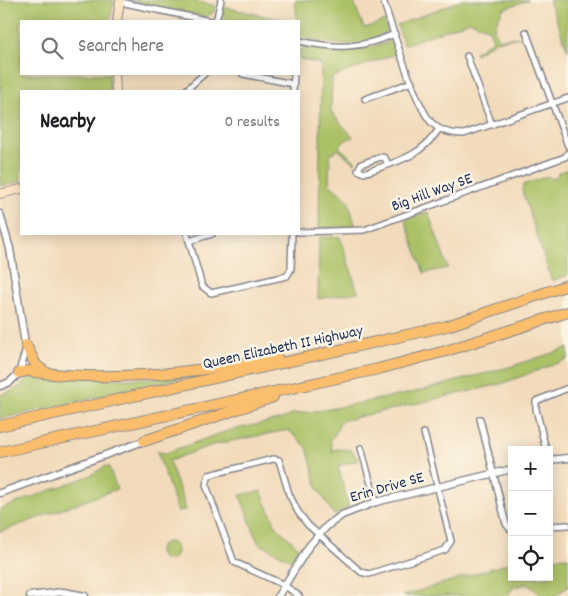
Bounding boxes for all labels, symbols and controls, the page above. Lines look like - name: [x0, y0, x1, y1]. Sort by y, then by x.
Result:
- search box: [20, 20, 300, 75]
- icon: search: [38, 34, 66, 62]
- text: Search here: [78, 34, 164, 61]
- text: Nearby: [40, 108, 95, 138]
- text: 0 results: [225, 111, 280, 134]
- street label: Big Hill Way SE: [388, 167, 476, 218]
- street label: Queen Elizabeth II Highway: [201, 320, 366, 376]
- map controls: [508, 446, 553, 581]
- button: +: [508, 446, 553, 491]
- street label: Erin Drive SE: [347, 466, 427, 510]
- button: −: [508, 491, 553, 536]
- button: locate: [508, 536, 553, 581]

